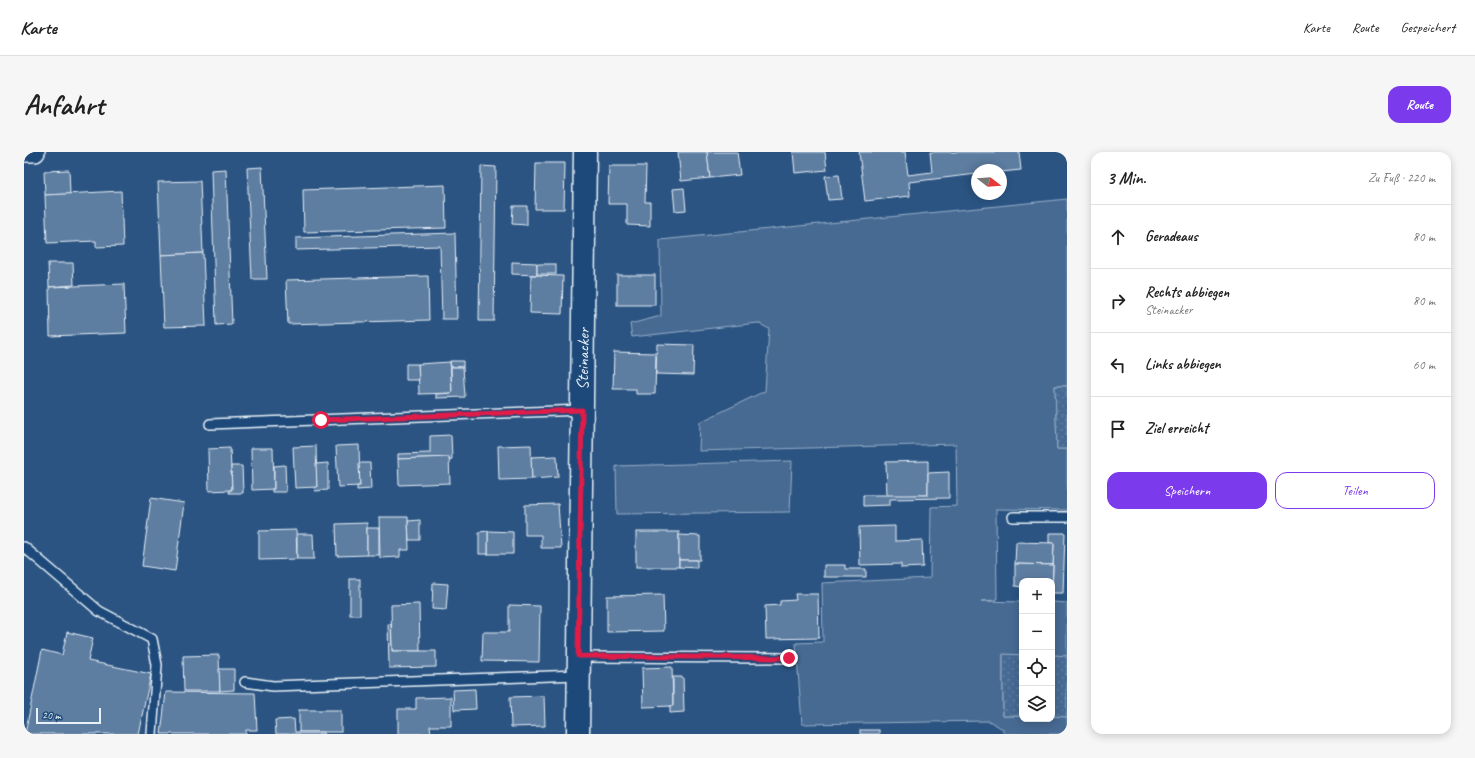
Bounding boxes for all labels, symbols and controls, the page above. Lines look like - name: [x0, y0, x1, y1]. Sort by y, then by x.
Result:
- text: Karte: [20, 16, 57, 40]
- text: Karte: [1303, 19, 1330, 36]
- text: Route: [1352, 19, 1378, 36]
- text: Gespeichert: [1400, 19, 1455, 36]
- button: Route: [1388, 86, 1451, 123]
- text: Anfahrt: [24, 87, 104, 122]
- north arrow: [971, 164, 1007, 200]
- text: 3 Min.: [1107, 168, 1146, 189]
- text: Zu Fuß · 220 m: [1368, 170, 1435, 186]
- icon: ahead: [1107, 226, 1129, 248]
- text: Geradeaus: [1145, 227, 1198, 246]
- text: 80 m: [1413, 229, 1435, 245]
- text: Rechts abbiegen: [1145, 283, 1229, 302]
- icon: right: [1107, 290, 1129, 312]
- text: 80 m: [1413, 293, 1435, 309]
- text: Steinacker: [1145, 302, 1192, 318]
- street label: Steinacker: [572, 326, 594, 390]
- icon: left: [1107, 354, 1129, 376]
- text: Links abbiegen: [1145, 355, 1221, 374]
- text: 60 m: [1413, 357, 1435, 373]
- route start: [312, 411, 330, 429]
- icon: arrive: [1107, 418, 1129, 440]
- text: Ziel erreicht: [1145, 419, 1208, 438]
- button: Speichern: [1107, 472, 1267, 509]
- button: Teilen: [1275, 472, 1435, 509]
- map controls: [1019, 578, 1055, 722]
- button: +: [1019, 578, 1055, 614]
- button: −: [1019, 614, 1055, 650]
- route end: [780, 649, 798, 667]
- button: locate: [1019, 650, 1055, 686]
- button: layers: [1019, 686, 1055, 722]
- scale bar: [36, 706, 101, 725]
- text: 20 m: [42, 708, 61, 722]

